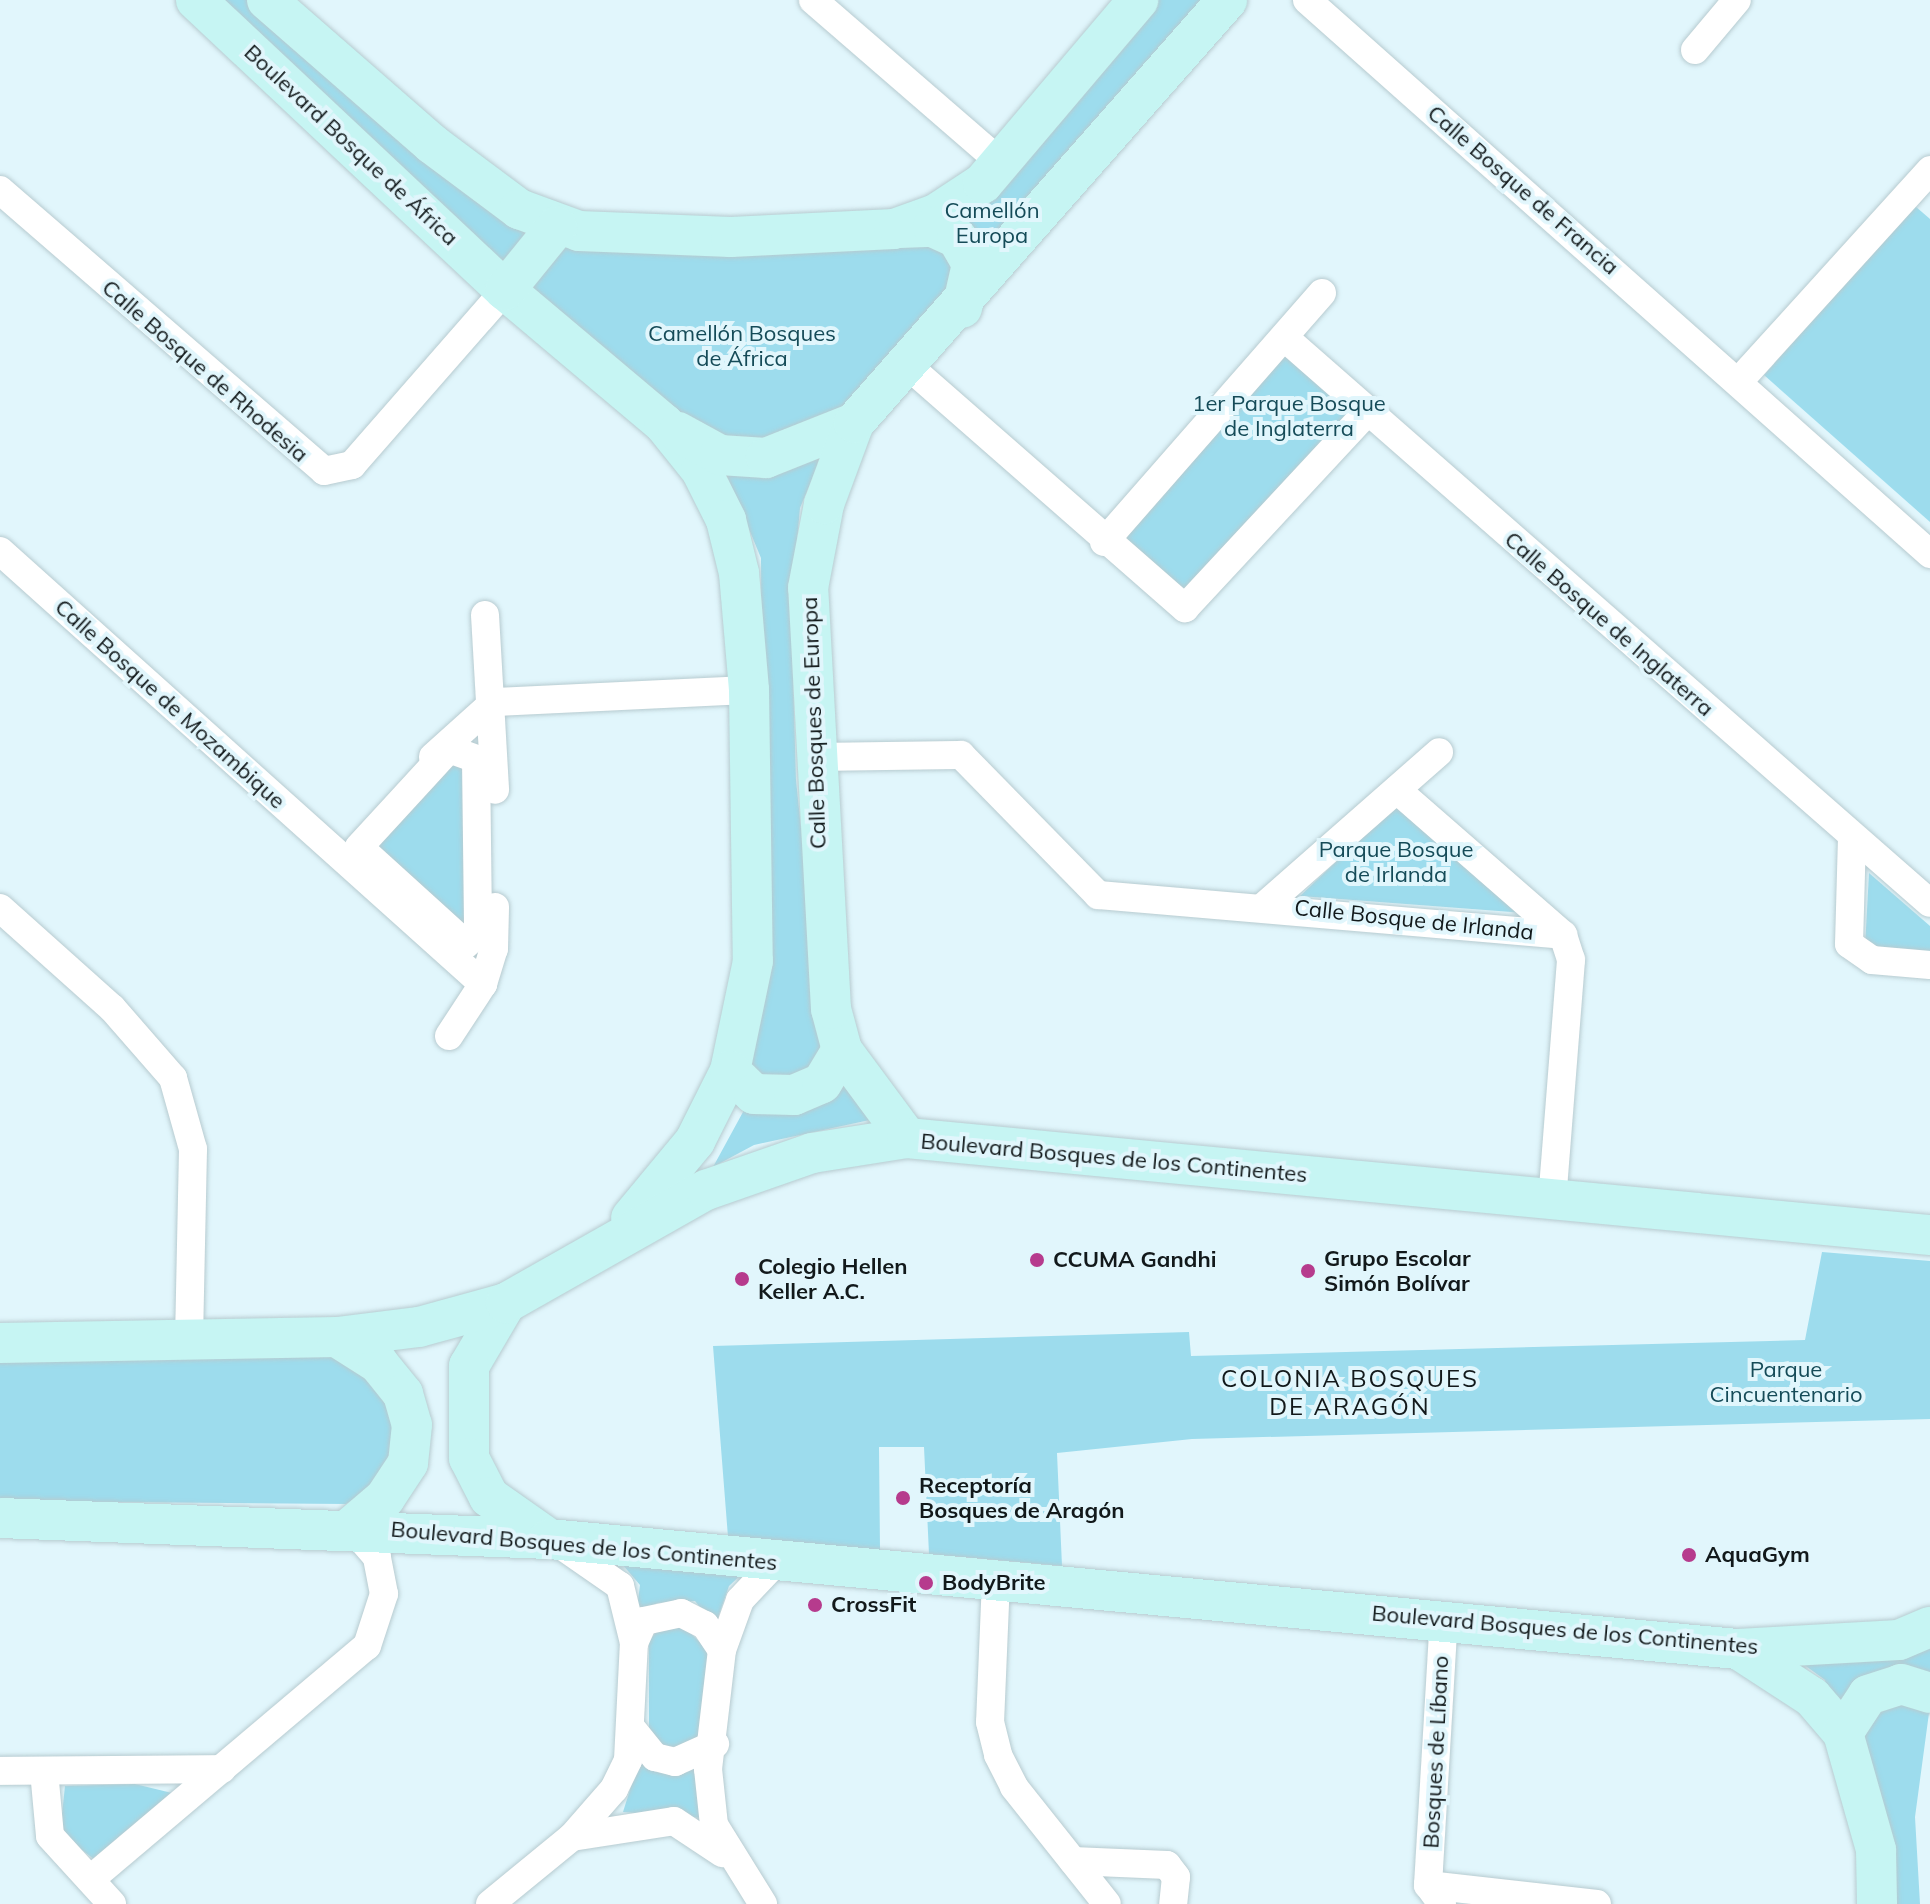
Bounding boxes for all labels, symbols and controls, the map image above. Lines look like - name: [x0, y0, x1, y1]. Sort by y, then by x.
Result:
- street label: Boulevard Bosque de África: [239, 39, 463, 251]
- street label: Calle Bosque de Francia: [1422, 100, 1624, 280]
- park label: Camellón Europa: [944, 197, 1040, 248]
- street label: Calle Bosque de Rhodesia: [97, 274, 313, 468]
- park label: Camellón Bosques de África: [648, 320, 836, 372]
- park label: 1er Parque Bosque de Inglaterra: [1192, 390, 1386, 442]
- street label: Calle Bosque de Inglaterra: [1499, 526, 1719, 722]
- street label: Calle Bosque de Mozambique: [50, 594, 290, 814]
- street label: Calle Bosques de Europa: [796, 596, 832, 850]
- park label: Parque Bosque de Irlanda: [1319, 836, 1473, 888]
- street label: Calle Bosque de Irlanda: [1293, 894, 1535, 946]
- street label: Boulevard Bosques de los Continentes: [920, 1128, 1308, 1188]
- place label: Grupo Escolar Simón Bolívar: [1324, 1245, 1471, 1296]
- place label: CCUMA Gandhi: [1053, 1247, 1216, 1273]
- marker: CCUMA Gandhi: [1028, 1251, 1046, 1269]
- place label: Colegio Hellen Keller A.C.: [758, 1253, 907, 1304]
- marker: Grupo Escolar Simón Bolívar: [1299, 1262, 1317, 1280]
- marker: Colegio Hellen Keller A.C.: [733, 1270, 751, 1288]
- park label: Parque Cincuentenario: [1709, 1356, 1863, 1408]
- district label: COLONIA BOSQUES DE ARAGÓN: [1221, 1365, 1479, 1421]
- place label: Receptoría Bosques de Aragón: [919, 1472, 1124, 1524]
- marker: Receptoría Bosques de Aragón: [894, 1489, 912, 1507]
- street label: Boulevard Bosques de los Continentes: [390, 1516, 778, 1576]
- place label: AquaGym: [1705, 1542, 1810, 1568]
- marker: AquaGym: [1680, 1546, 1698, 1564]
- place label: BodyBrite: [942, 1570, 1046, 1596]
- marker: BodyBrite: [917, 1574, 935, 1592]
- place label: CrossFit: [831, 1592, 916, 1618]
- marker: CrossFit: [806, 1596, 824, 1614]
- street label: Boulevard Bosques de los Continentes: [1371, 1600, 1759, 1660]
- street label: Bosques de Líbano: [1418, 1655, 1454, 1849]

